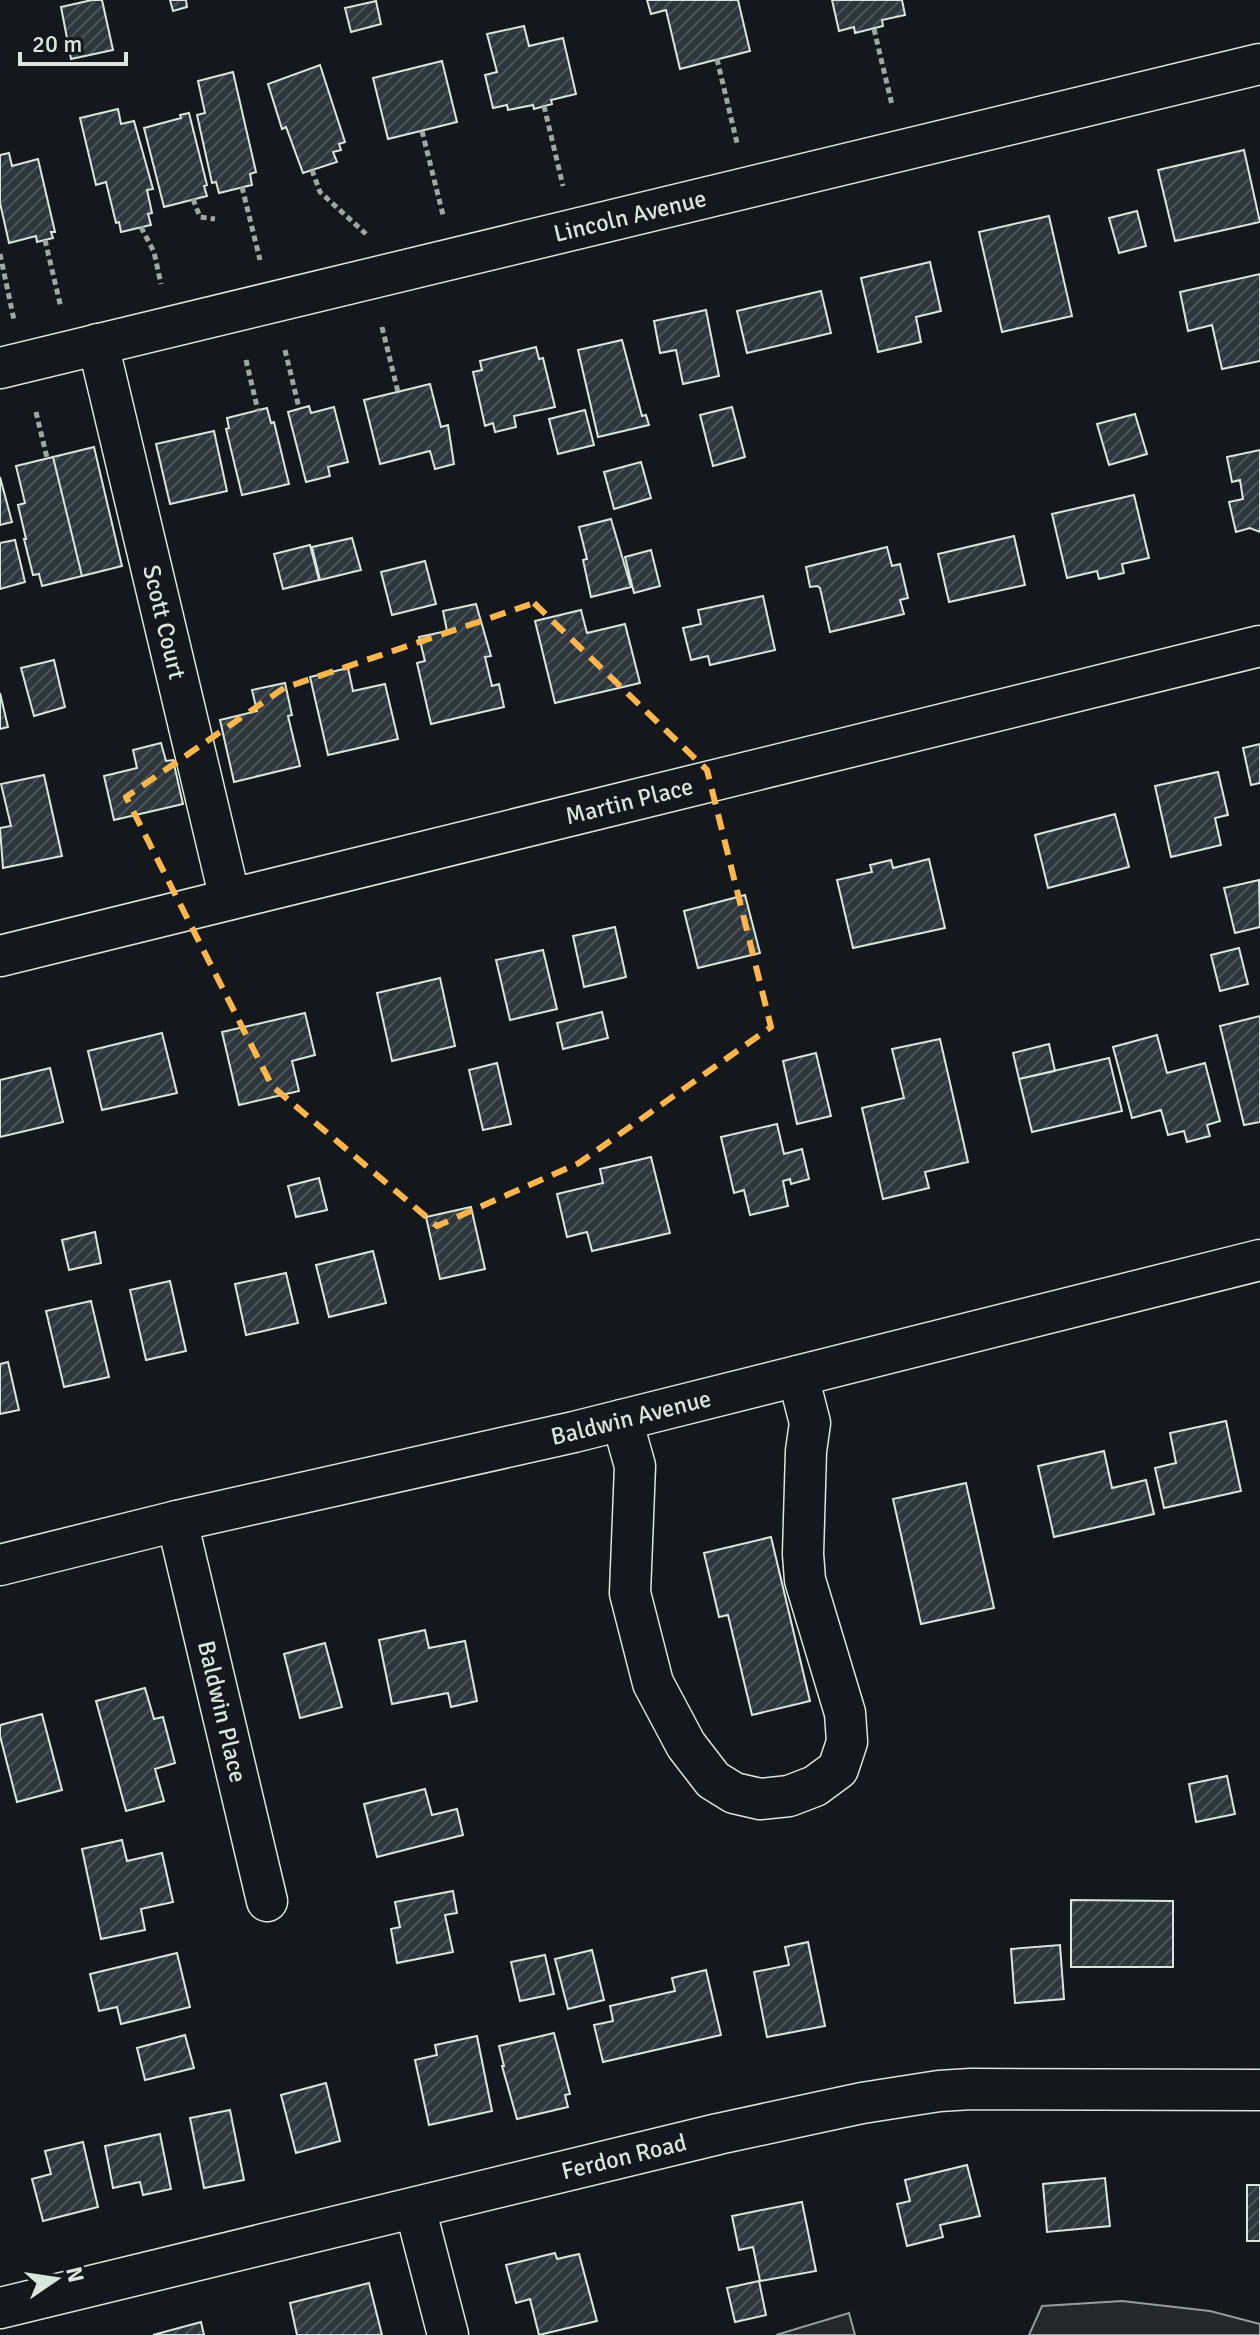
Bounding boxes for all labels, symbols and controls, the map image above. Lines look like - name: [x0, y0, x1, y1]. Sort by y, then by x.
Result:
- scale bar: [20, 16, 126, 66]
- text: 20 m: [32, 29, 82, 59]
- street label: Lincoln Avenue: [551, 183, 709, 249]
- street label: Scott Court: [136, 562, 192, 682]
- street label: Martin Place: [562, 771, 696, 831]
- street label: Baldwin Avenue: [548, 1383, 714, 1452]
- street label: Baldwin Place: [191, 1638, 253, 1786]
- street label: Ferdon Road: [558, 2127, 689, 2186]
- north arrow: [16, 2239, 96, 2319]
- text: N: [60, 2264, 90, 2285]

